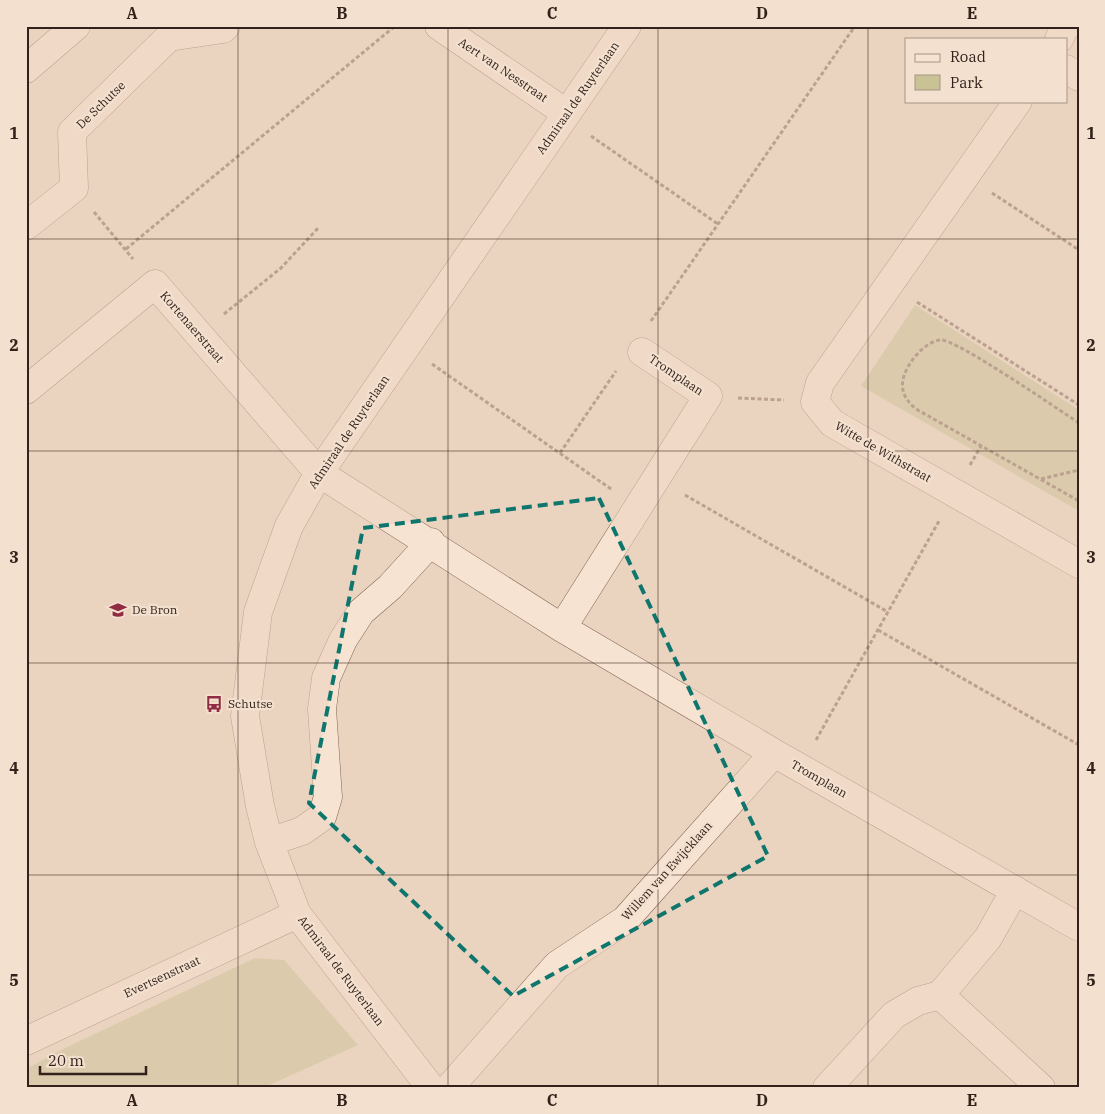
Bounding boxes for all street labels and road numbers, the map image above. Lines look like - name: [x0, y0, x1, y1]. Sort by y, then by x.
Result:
- street label: Aert van Nesstraat: [456, 34, 551, 105]
- street label: Admiraal de Ruyterlaan: [533, 38, 622, 157]
- street label: De Schutse: [73, 78, 128, 132]
- street label: Kortenaerstraat: [157, 288, 227, 365]
- street label: Tromplaan: [646, 351, 707, 399]
- street label: Admiraal de Ruyterlaan: [305, 372, 393, 492]
- street label: Witte de Withstraat: [832, 418, 934, 485]
- street label: Tromplaan: [788, 756, 851, 801]
- street label: Willem van Ewijcklaan: [618, 818, 715, 923]
- street label: Admiraal de Ruyterlaan: [295, 913, 388, 1029]
- street label: Evertsenstraat: [121, 952, 202, 1001]

